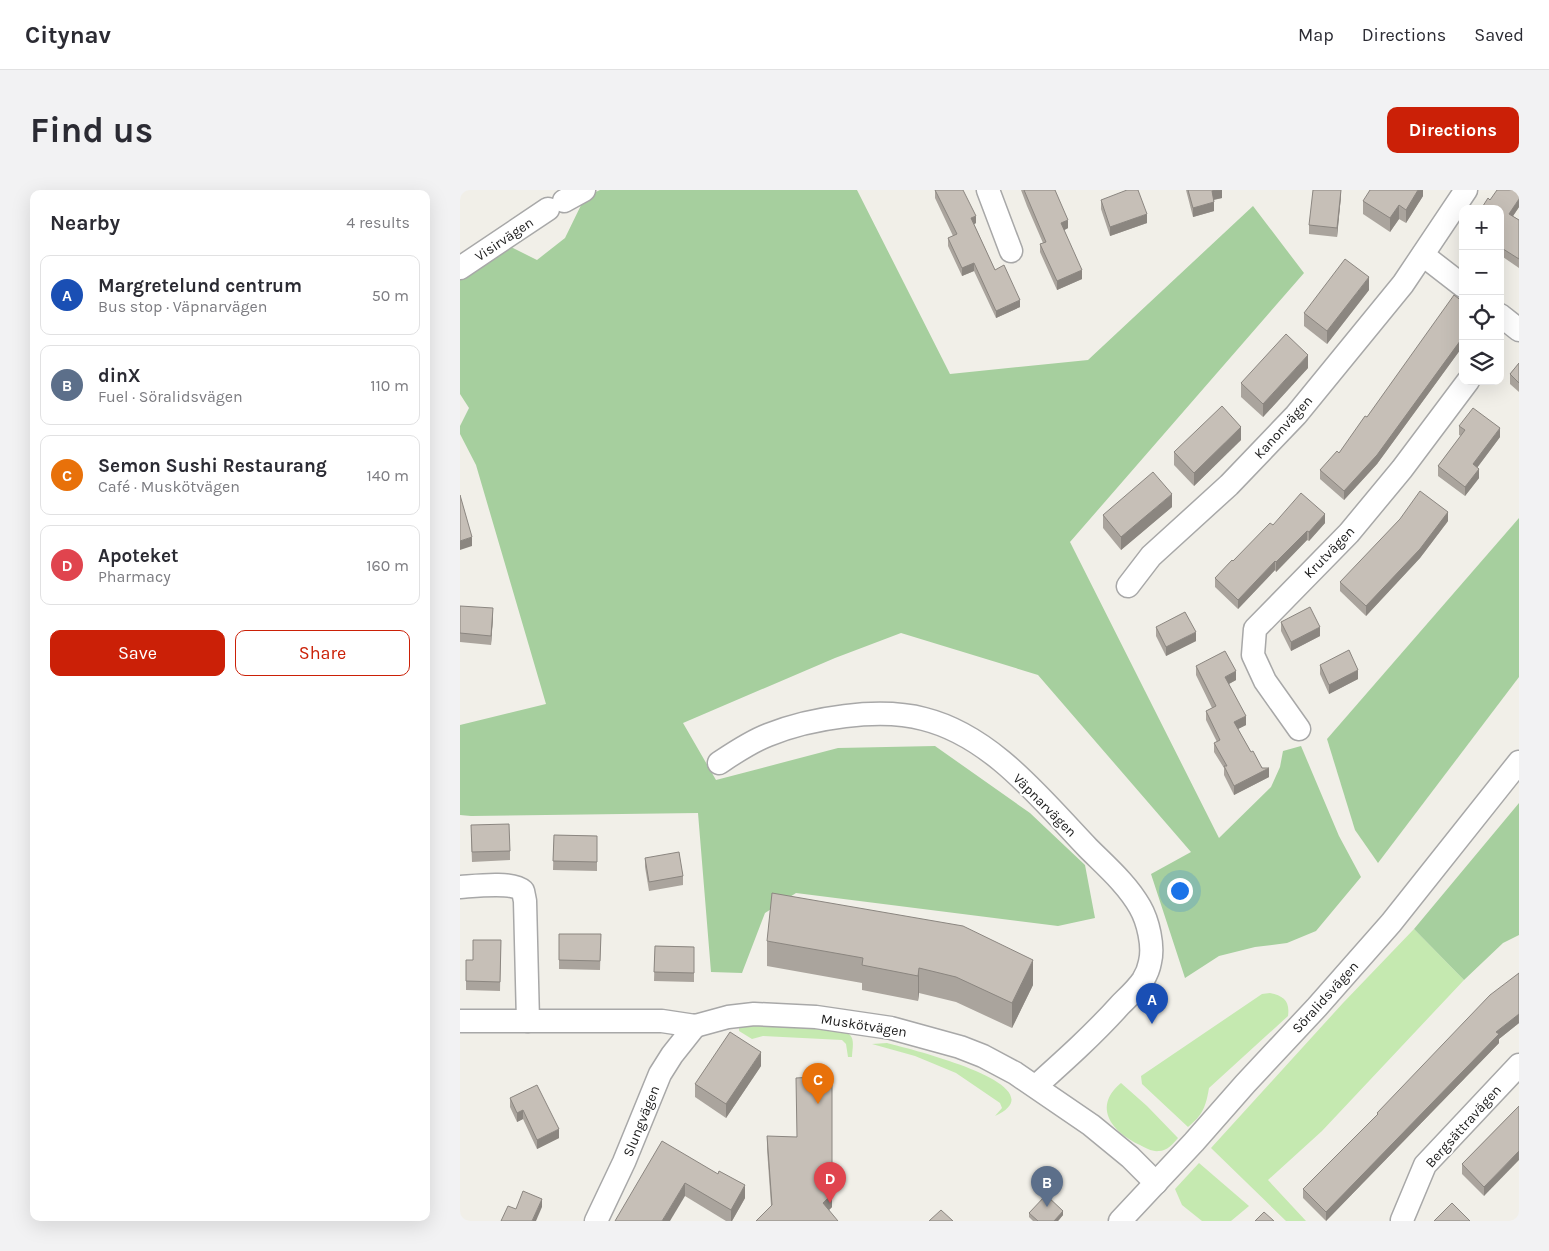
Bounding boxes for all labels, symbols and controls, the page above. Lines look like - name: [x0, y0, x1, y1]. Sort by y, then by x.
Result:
- text: Citynav: [25, 21, 111, 49]
- text: Map: [1298, 24, 1334, 46]
- text: Directions: [1362, 24, 1446, 46]
- text: Saved: [1474, 24, 1524, 46]
- button: Directions: [1387, 107, 1519, 153]
- text: Find us: [30, 110, 153, 151]
- map controls: [1459, 205, 1504, 385]
- button: +: [1459, 205, 1504, 250]
- text: Nearby: [50, 211, 120, 235]
- text: 4 results: [346, 213, 410, 232]
- street label: Visirvägen: [472, 214, 537, 265]
- button: −: [1459, 250, 1504, 295]
- text: Margretelund centrum: [98, 275, 302, 297]
- text: A: [62, 286, 72, 305]
- text: 50 m: [372, 286, 409, 305]
- button: locate: [1459, 295, 1504, 340]
- text: Bus stop · Väpnarvägen: [98, 297, 267, 316]
- button: layers: [1459, 340, 1504, 385]
- text: dinX: [98, 365, 141, 387]
- text: B: [62, 376, 72, 395]
- text: 110 m: [370, 376, 409, 395]
- text: Fuel · Söralidsvägen: [98, 387, 243, 406]
- street label: Kanonvägen: [1251, 392, 1316, 462]
- text: Semon Sushi Restaurang: [98, 455, 327, 477]
- text: C: [62, 466, 72, 485]
- text: 140 m: [367, 466, 409, 485]
- text: Café · Muskötvägen: [98, 477, 240, 496]
- street label: Krutvägen: [1300, 523, 1358, 582]
- text: Apoteket: [98, 545, 179, 567]
- text: D: [62, 556, 72, 575]
- text: 160 m: [366, 556, 409, 575]
- text: Pharmacy: [98, 567, 171, 586]
- button: Save: [50, 630, 225, 676]
- button: Share: [235, 630, 410, 676]
- street label: Väpnarvägen: [1009, 770, 1080, 841]
- your location: [1167, 878, 1193, 904]
- street label: Söralidsvägen: [1289, 958, 1362, 1037]
- pin: A: [1136, 983, 1168, 1024]
- street label: Muskötvägen: [820, 1010, 908, 1041]
- pin: C: [802, 1063, 834, 1104]
- street label: Bergsättravägen: [1422, 1082, 1505, 1171]
- street label: Slungvägen: [619, 1083, 663, 1159]
- pin: D: [814, 1162, 846, 1203]
- pin: B: [1031, 1166, 1063, 1207]

